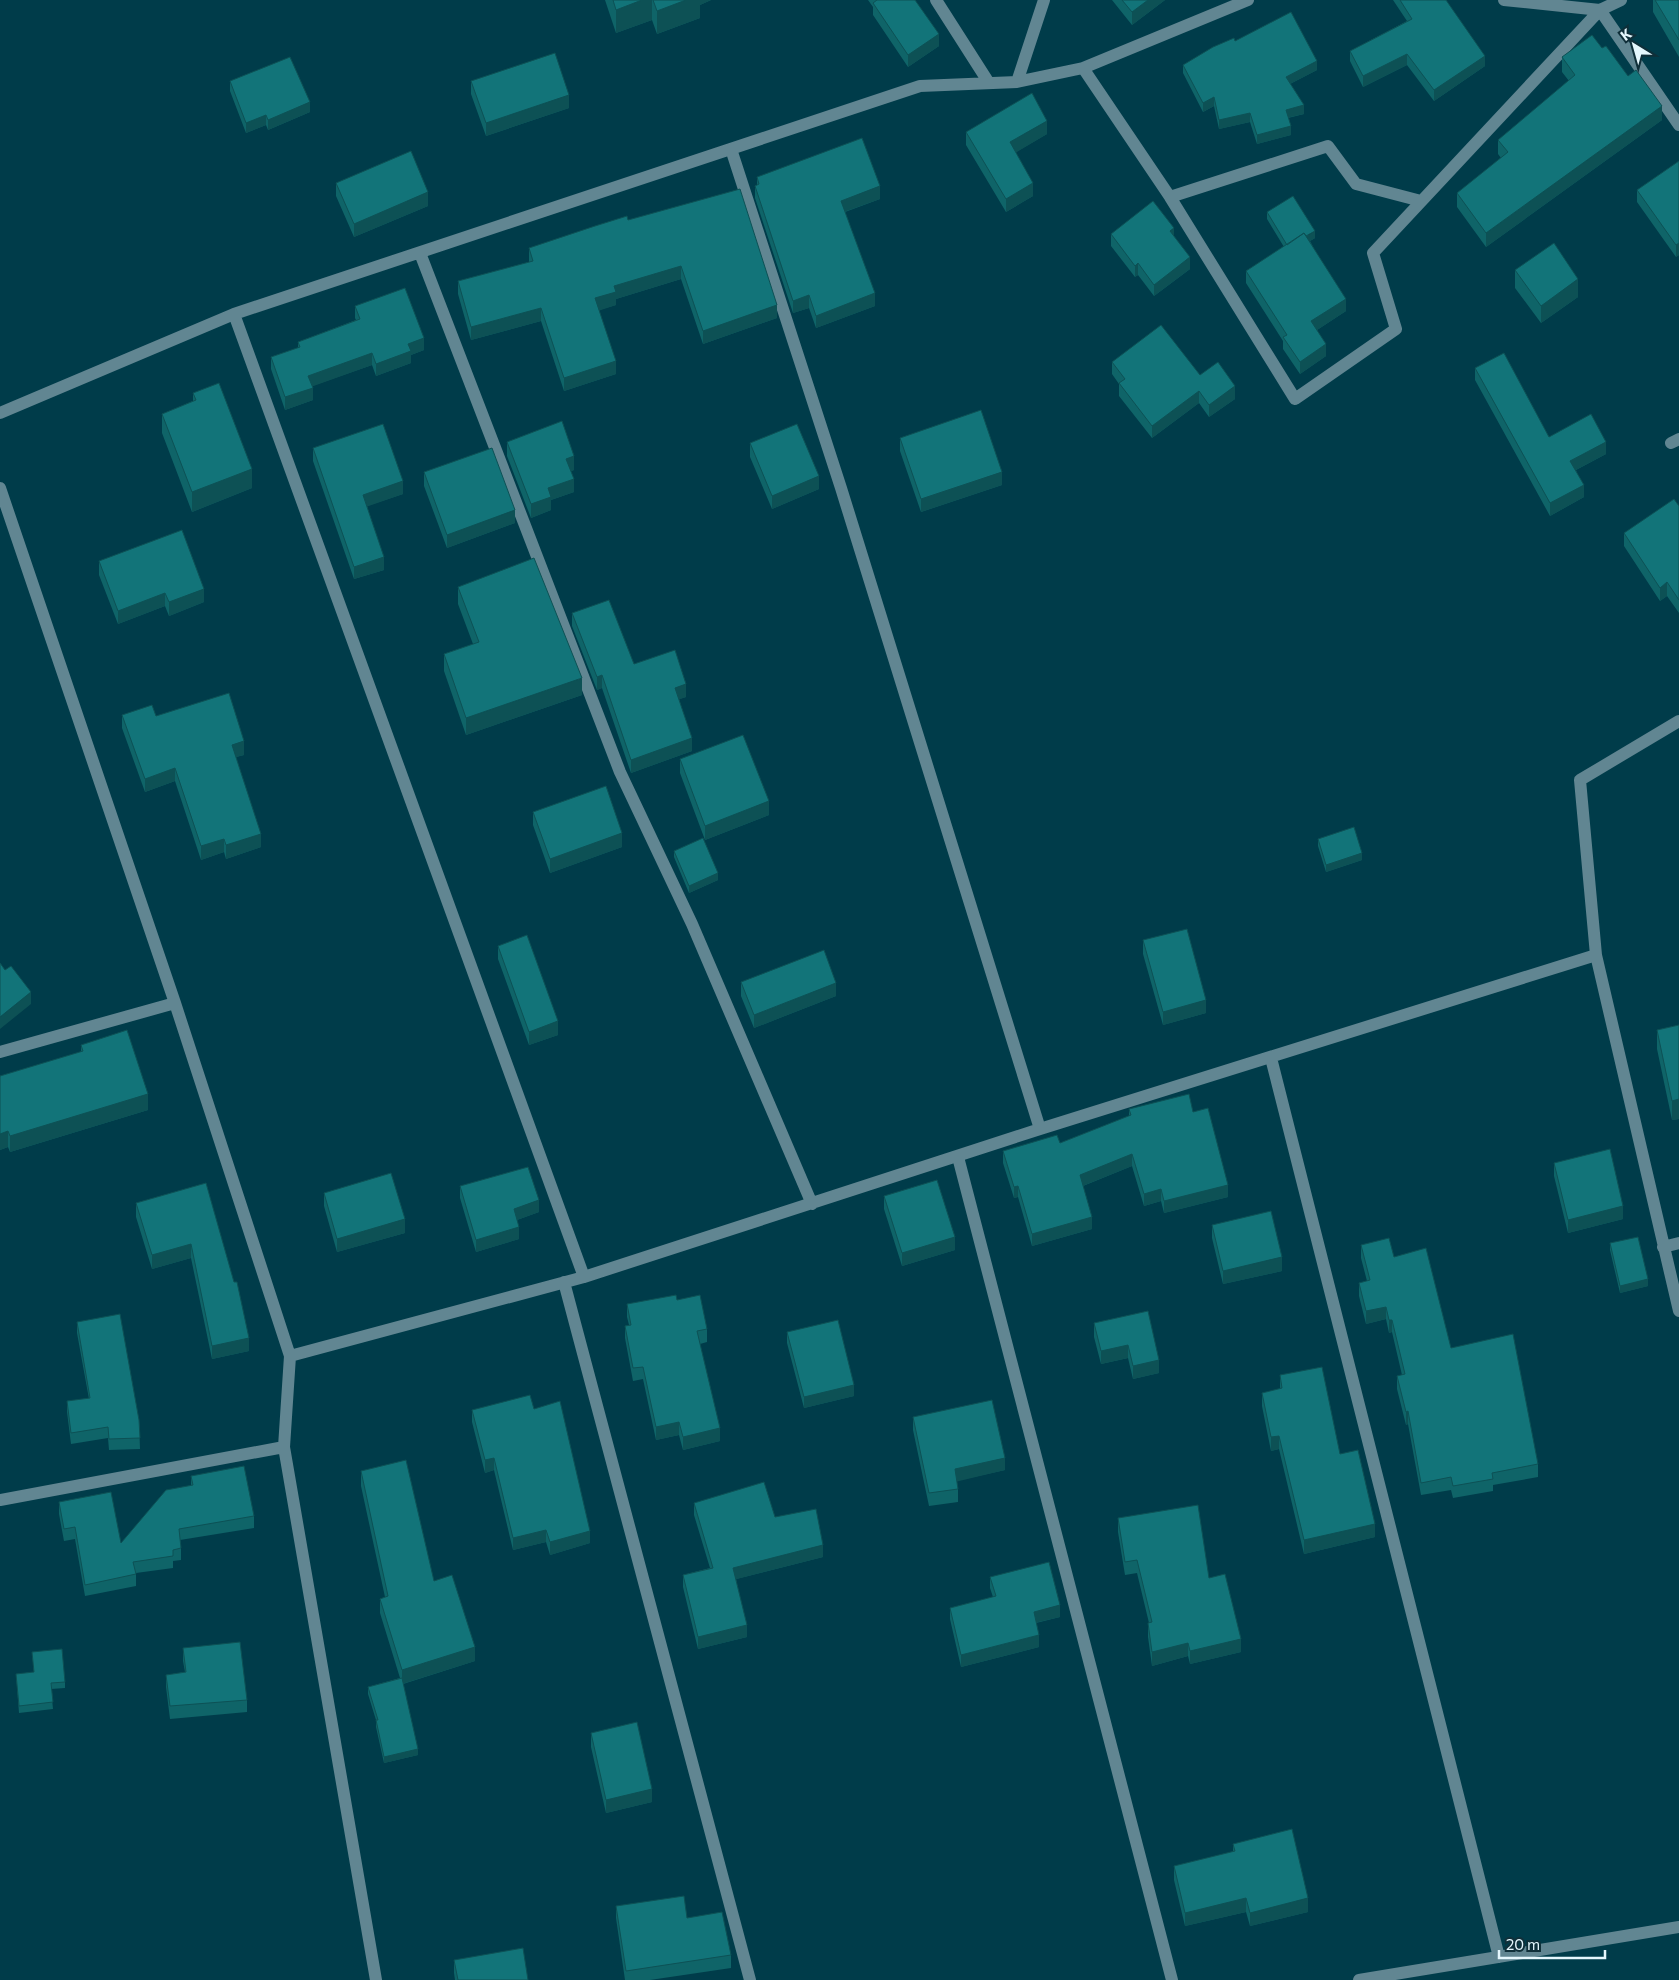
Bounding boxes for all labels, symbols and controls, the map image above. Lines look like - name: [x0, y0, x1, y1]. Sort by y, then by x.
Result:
- north arrow: [1609, 20, 1659, 70]
- text: K: [1617, 24, 1635, 44]
- scale bar: [1499, 1928, 1605, 1960]
- text: 20 m: [1506, 1935, 1540, 1953]

